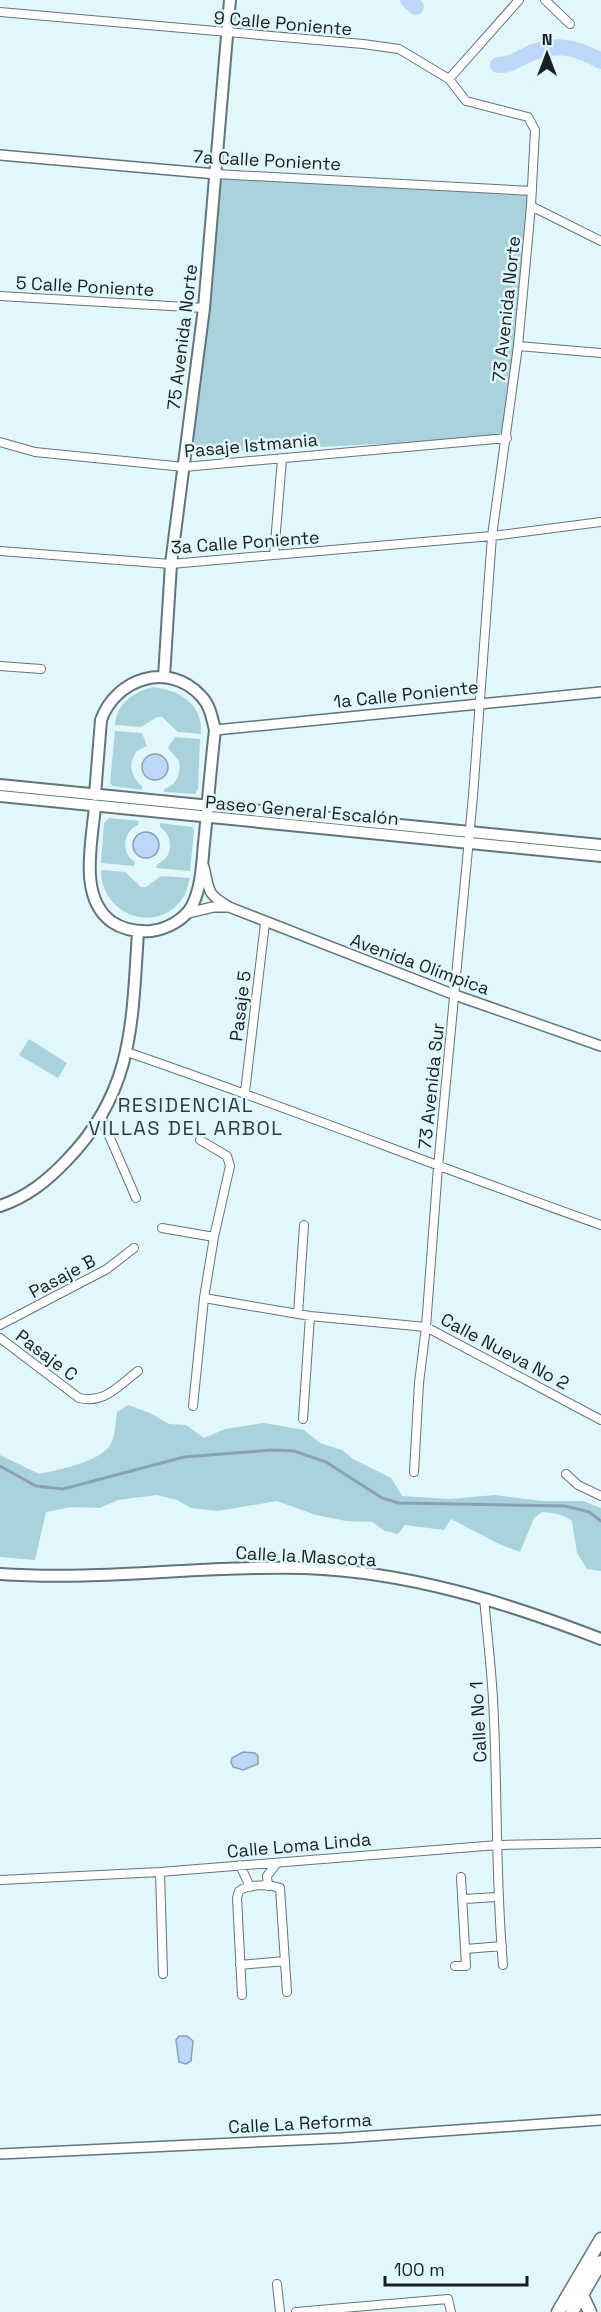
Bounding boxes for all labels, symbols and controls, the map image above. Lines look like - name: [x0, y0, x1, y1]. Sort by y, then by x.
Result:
- street label: 9 Calle Poniente: [213, 5, 353, 41]
- north arrow: [517, 24, 577, 84]
- text: N: [542, 29, 552, 50]
- street label: 7a Calle Poniente: [192, 145, 342, 175]
- street label: 73 Avenida Norte: [487, 235, 525, 383]
- street label: 75 Avenida Norte: [162, 263, 202, 411]
- street label: 5 Calle Poniente: [15, 271, 155, 301]
- street label: Pasaje Istmania: [183, 428, 319, 462]
- street label: 3a Calle Poniente: [170, 525, 320, 559]
- street label: 1a Calle Poniente: [332, 675, 480, 713]
- street label: Paseo General Escalón: [204, 790, 400, 830]
- street label: Avenida Olímpica: [347, 928, 493, 1000]
- street label: Pasaje 5: [224, 969, 256, 1043]
- street label: 73 Avenida Sur: [413, 1021, 449, 1150]
- district label: RESIDENCIAL VILLAS DEL ARBOL: [88, 1092, 284, 1141]
- street label: Pasaje B: [25, 1249, 99, 1303]
- street label: Calle Nueva No 2: [437, 1307, 573, 1395]
- street label: Pasaje C: [11, 1324, 83, 1386]
- street label: Calle la Mascota: [235, 1541, 377, 1571]
- street label: Calle No 1: [464, 1681, 492, 1763]
- street label: Calle Loma Linda: [226, 1827, 372, 1863]
- street label: Calle La Reforma: [228, 2108, 372, 2138]
- scale bar: [385, 2249, 528, 2287]
- text: 100 m: [394, 2258, 445, 2281]

